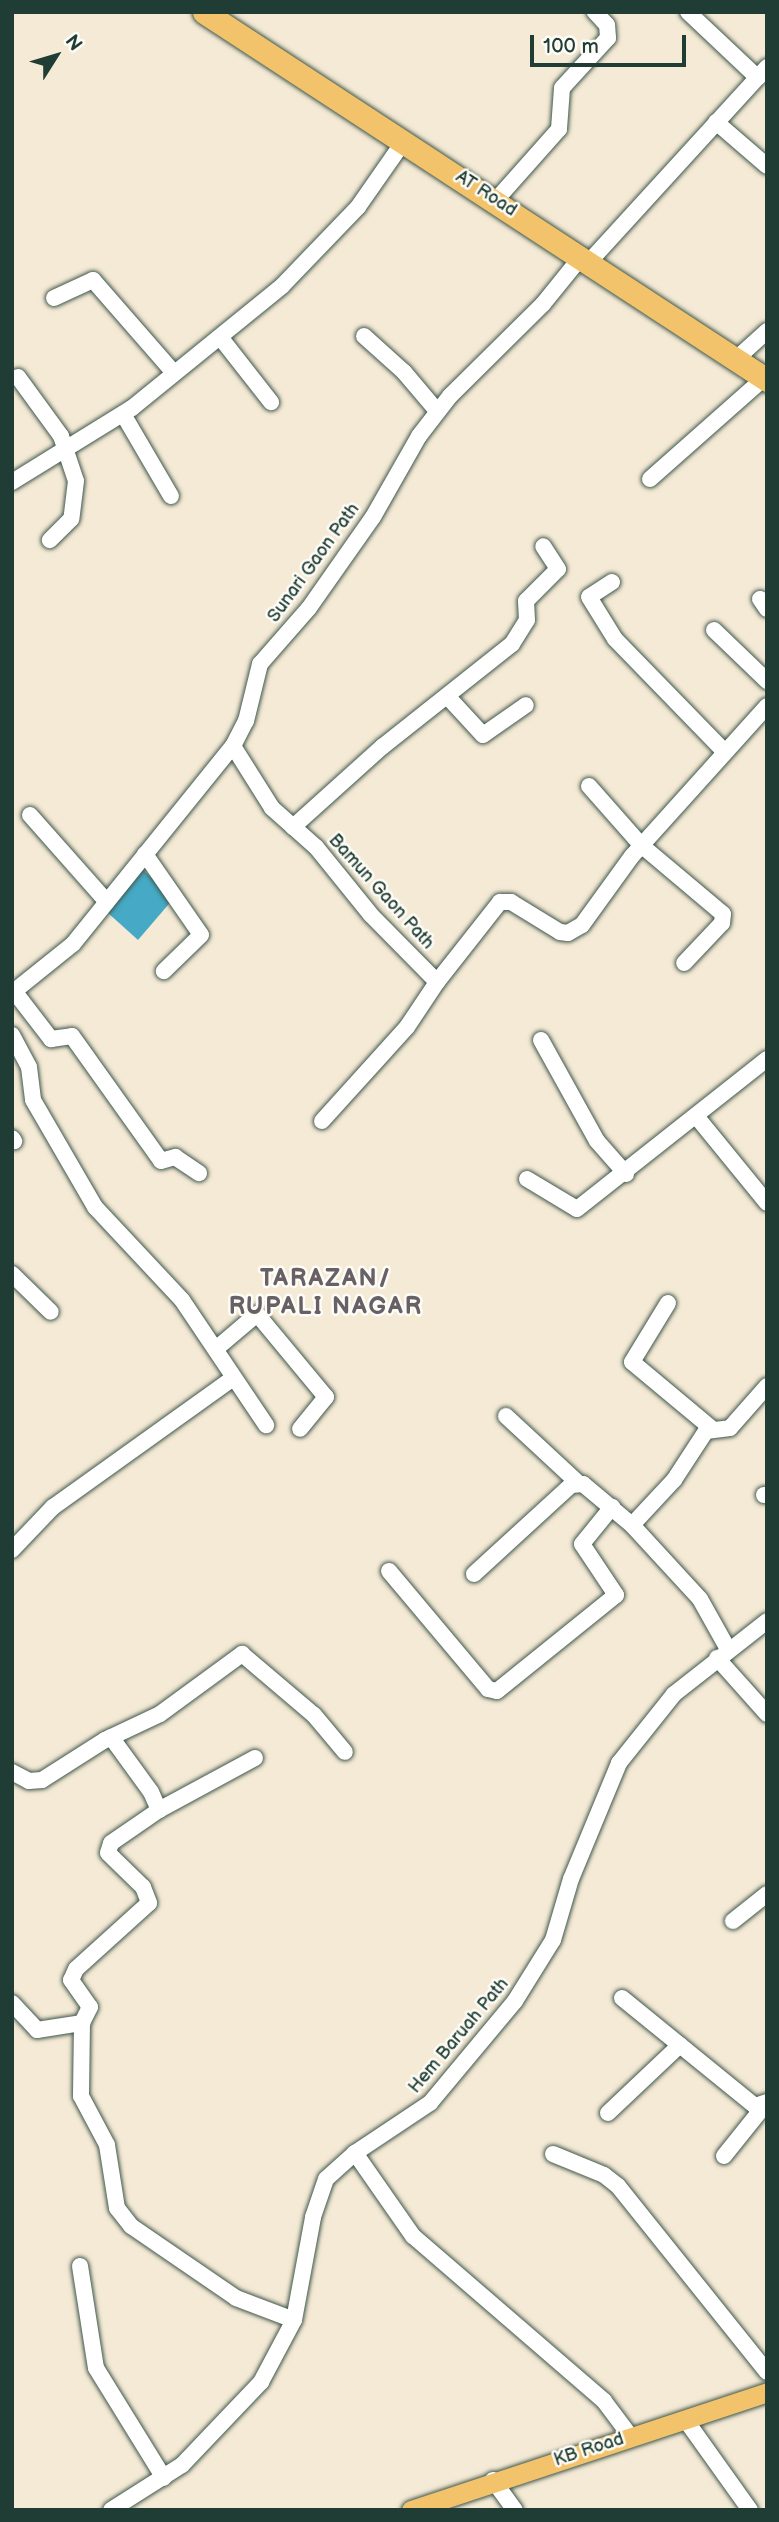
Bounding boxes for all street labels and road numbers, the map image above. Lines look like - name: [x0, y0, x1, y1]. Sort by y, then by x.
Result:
- street label: AT Road: [451, 166, 521, 222]
- street label: Sunari Gaon Path: [264, 499, 364, 627]
- street label: Bamun Gaon Path: [324, 830, 438, 954]
- street label: Hem Baruah Path: [404, 1974, 514, 2098]
- street label: KB Road: [551, 2429, 627, 2471]

